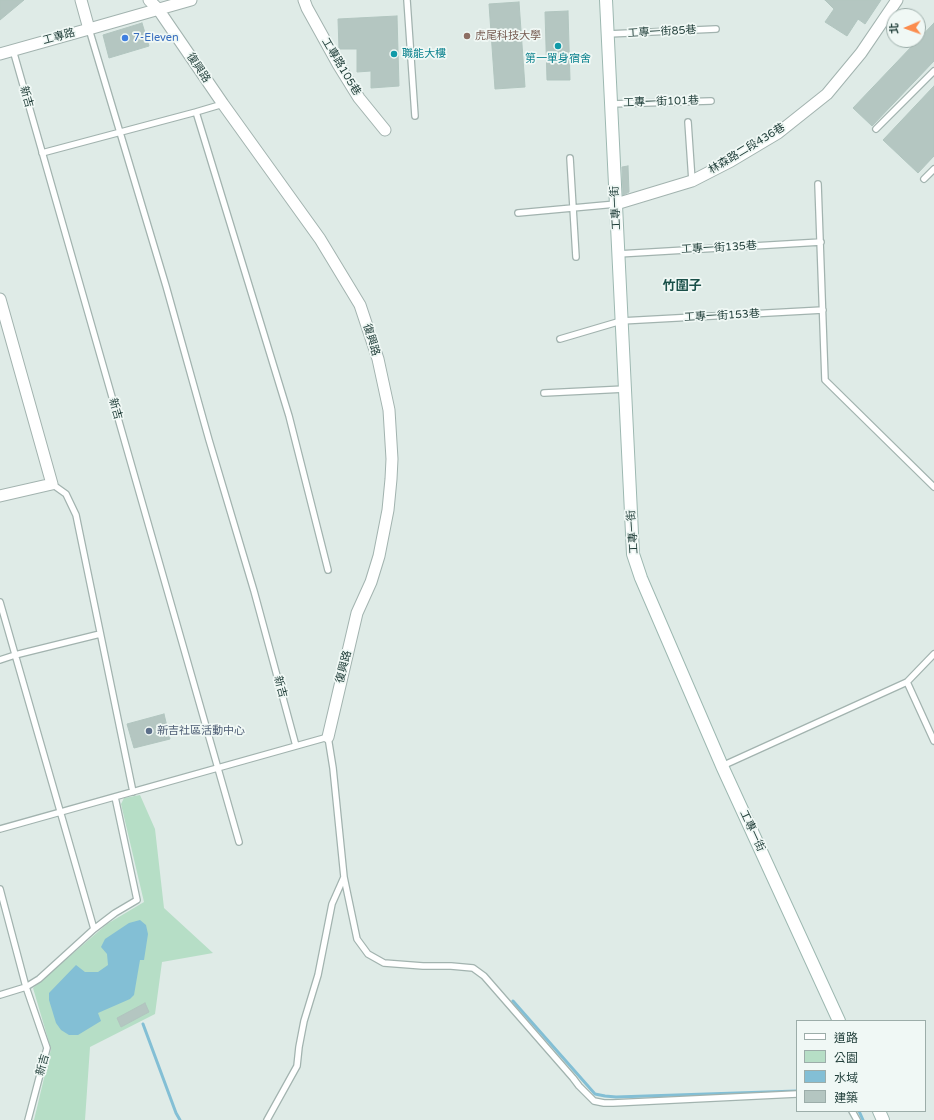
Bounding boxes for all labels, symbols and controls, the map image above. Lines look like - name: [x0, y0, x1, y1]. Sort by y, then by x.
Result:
- north arrow: [886, 8, 926, 48]
- text: 北: [888, 23, 901, 34]
- street label: 工專一街85巷: [627, 24, 697, 40]
- street label: 工專路: [41, 26, 77, 48]
- place label: 虎尾科技大學: [475, 29, 541, 43]
- place label: 7-Eleven: [133, 31, 179, 45]
- marker: 虎尾科技大學: [462, 31, 472, 41]
- marker: 7-Eleven: [120, 33, 130, 43]
- street label: 工專路105巷: [319, 36, 363, 98]
- marker: 第一單身宿舍: [553, 41, 563, 51]
- place label: 職能大樓: [402, 47, 446, 61]
- marker: 職能大樓: [389, 49, 399, 59]
- street label: 復興路: [183, 51, 213, 85]
- place label: 第一單身宿舍: [525, 52, 591, 66]
- street label: 新吉: [17, 85, 35, 109]
- street label: 工專一街101巷: [623, 94, 699, 110]
- street label: 林森路二段436巷: [706, 121, 788, 177]
- street label: 工專一街: [608, 186, 624, 230]
- street label: 工專一街135巷: [681, 239, 757, 257]
- district label: 竹圍子: [663, 279, 701, 295]
- street label: 工專一街153巷: [684, 307, 760, 325]
- street label: 復興路: [360, 322, 382, 358]
- street label: 新吉: [106, 397, 124, 421]
- street label: 工專一街: [625, 510, 641, 554]
- street label: 復興路: [334, 649, 354, 685]
- street label: 新吉: [271, 675, 289, 699]
- place label: 新吉社區活動中心: [157, 724, 245, 738]
- marker: 新吉社區活動中心: [144, 726, 154, 736]
- street label: 工專一街: [737, 808, 767, 854]
- legend: [796, 1020, 926, 1112]
- text: 道路: [834, 1031, 858, 1045]
- text: 公園: [834, 1051, 858, 1065]
- street label: 新吉: [34, 1053, 52, 1077]
- text: 水域: [834, 1071, 858, 1085]
- text: 建築: [834, 1091, 858, 1105]

